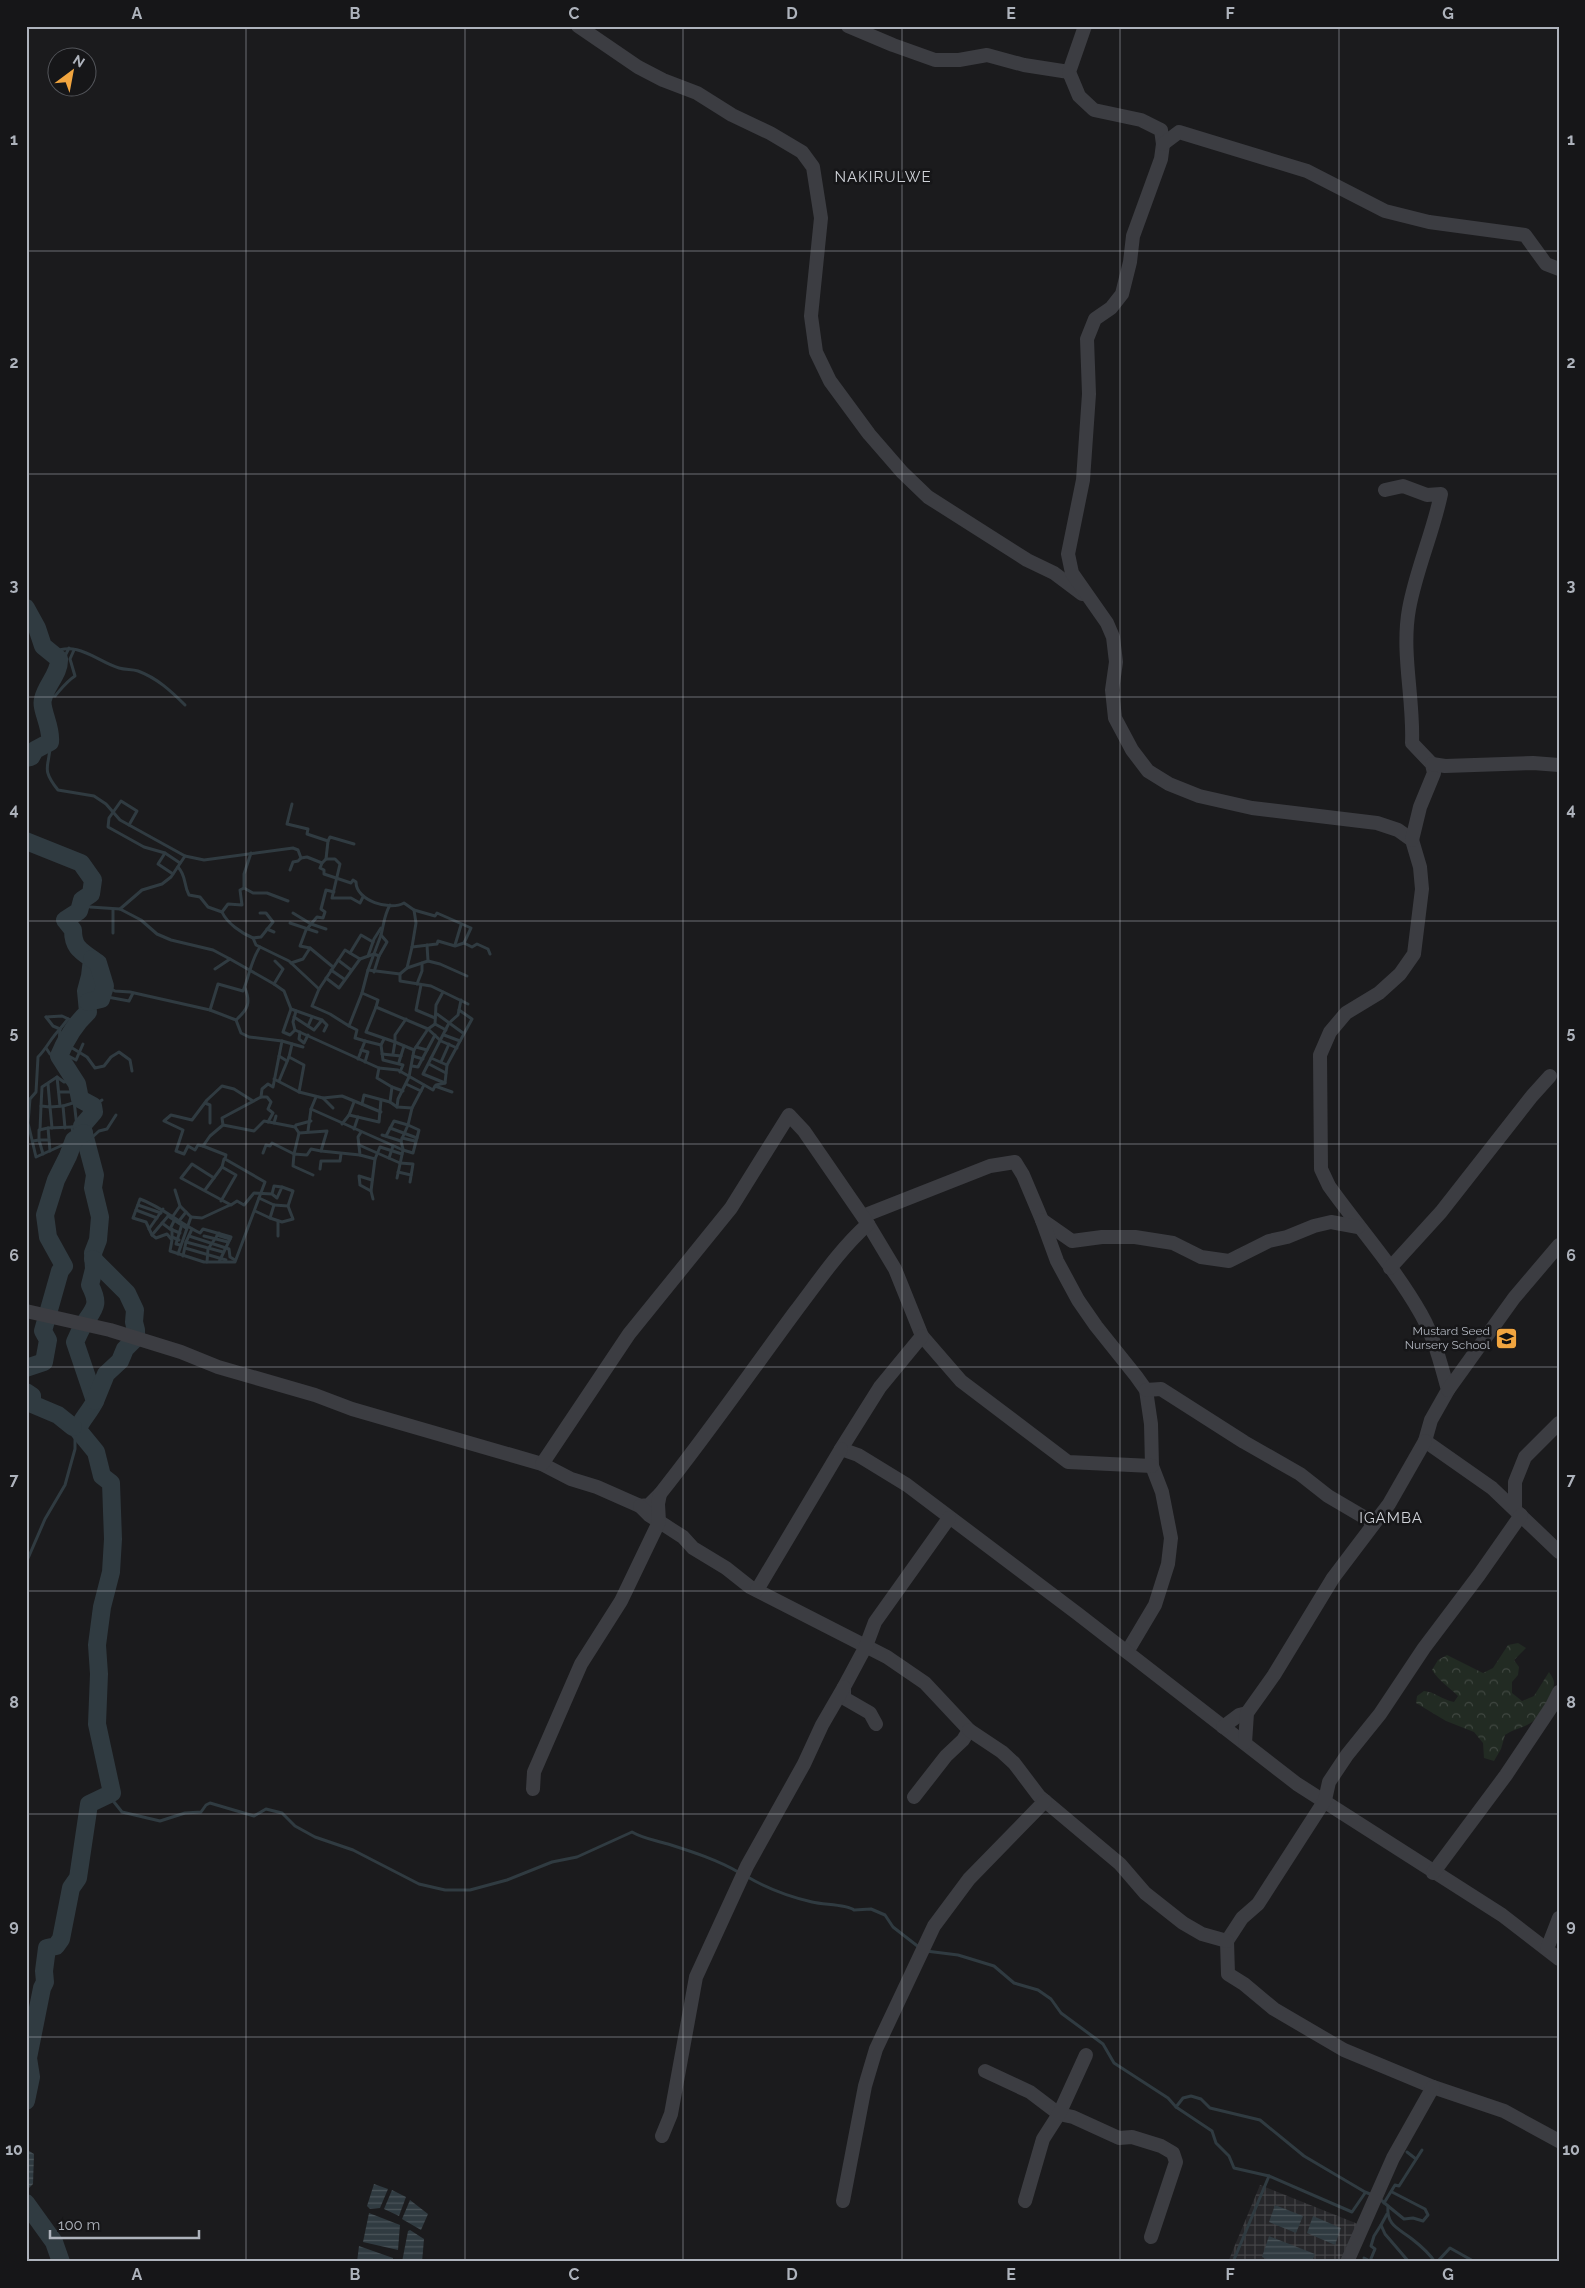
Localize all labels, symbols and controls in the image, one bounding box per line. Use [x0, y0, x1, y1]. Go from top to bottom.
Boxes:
text: A [132, 4, 143, 23]
text: B [350, 4, 361, 23]
text: C [569, 4, 580, 23]
text: D [786, 4, 798, 23]
text: E [1006, 4, 1016, 23]
text: F [1225, 4, 1235, 23]
text: G [1442, 4, 1454, 23]
north arrow [48, 48, 98, 98]
text: N [70, 51, 88, 71]
text: 1 [10, 130, 18, 149]
text: 1 [1567, 130, 1575, 149]
district label: NAKIRULWE [834, 168, 932, 186]
text: 2 [9, 353, 19, 372]
text: 2 [1566, 353, 1576, 372]
text: 3 [10, 576, 19, 595]
text: 3 [1567, 576, 1576, 595]
text: 4 [9, 800, 19, 819]
text: 4 [1566, 800, 1576, 819]
text: 5 [10, 1023, 19, 1042]
text: 5 [1567, 1023, 1576, 1042]
text: 6 [9, 1246, 19, 1265]
text: 6 [1566, 1246, 1576, 1265]
place label: Mustard Seed Nursery School [1405, 1324, 1491, 1352]
school or university icon: Mustard Seed Nursery School [1494, 1326, 1518, 1350]
text: 7 [10, 1470, 19, 1489]
text: 7 [1567, 1470, 1576, 1489]
district label: IGAMBA [1359, 1509, 1423, 1527]
text: 8 [9, 1693, 19, 1712]
text: 8 [1566, 1693, 1576, 1712]
text: 9 [9, 1916, 19, 1935]
text: 9 [1566, 1916, 1576, 1935]
text: 10 [5, 2140, 23, 2159]
text: 10 [1562, 2140, 1580, 2159]
scale bar [50, 2208, 199, 2240]
text: 100 m [58, 2216, 100, 2234]
text: A [132, 2265, 143, 2284]
text: B [350, 2265, 361, 2284]
text: C [569, 2265, 580, 2284]
text: D [786, 2265, 798, 2284]
text: E [1006, 2265, 1016, 2284]
text: F [1225, 2265, 1235, 2284]
text: G [1442, 2265, 1454, 2284]

